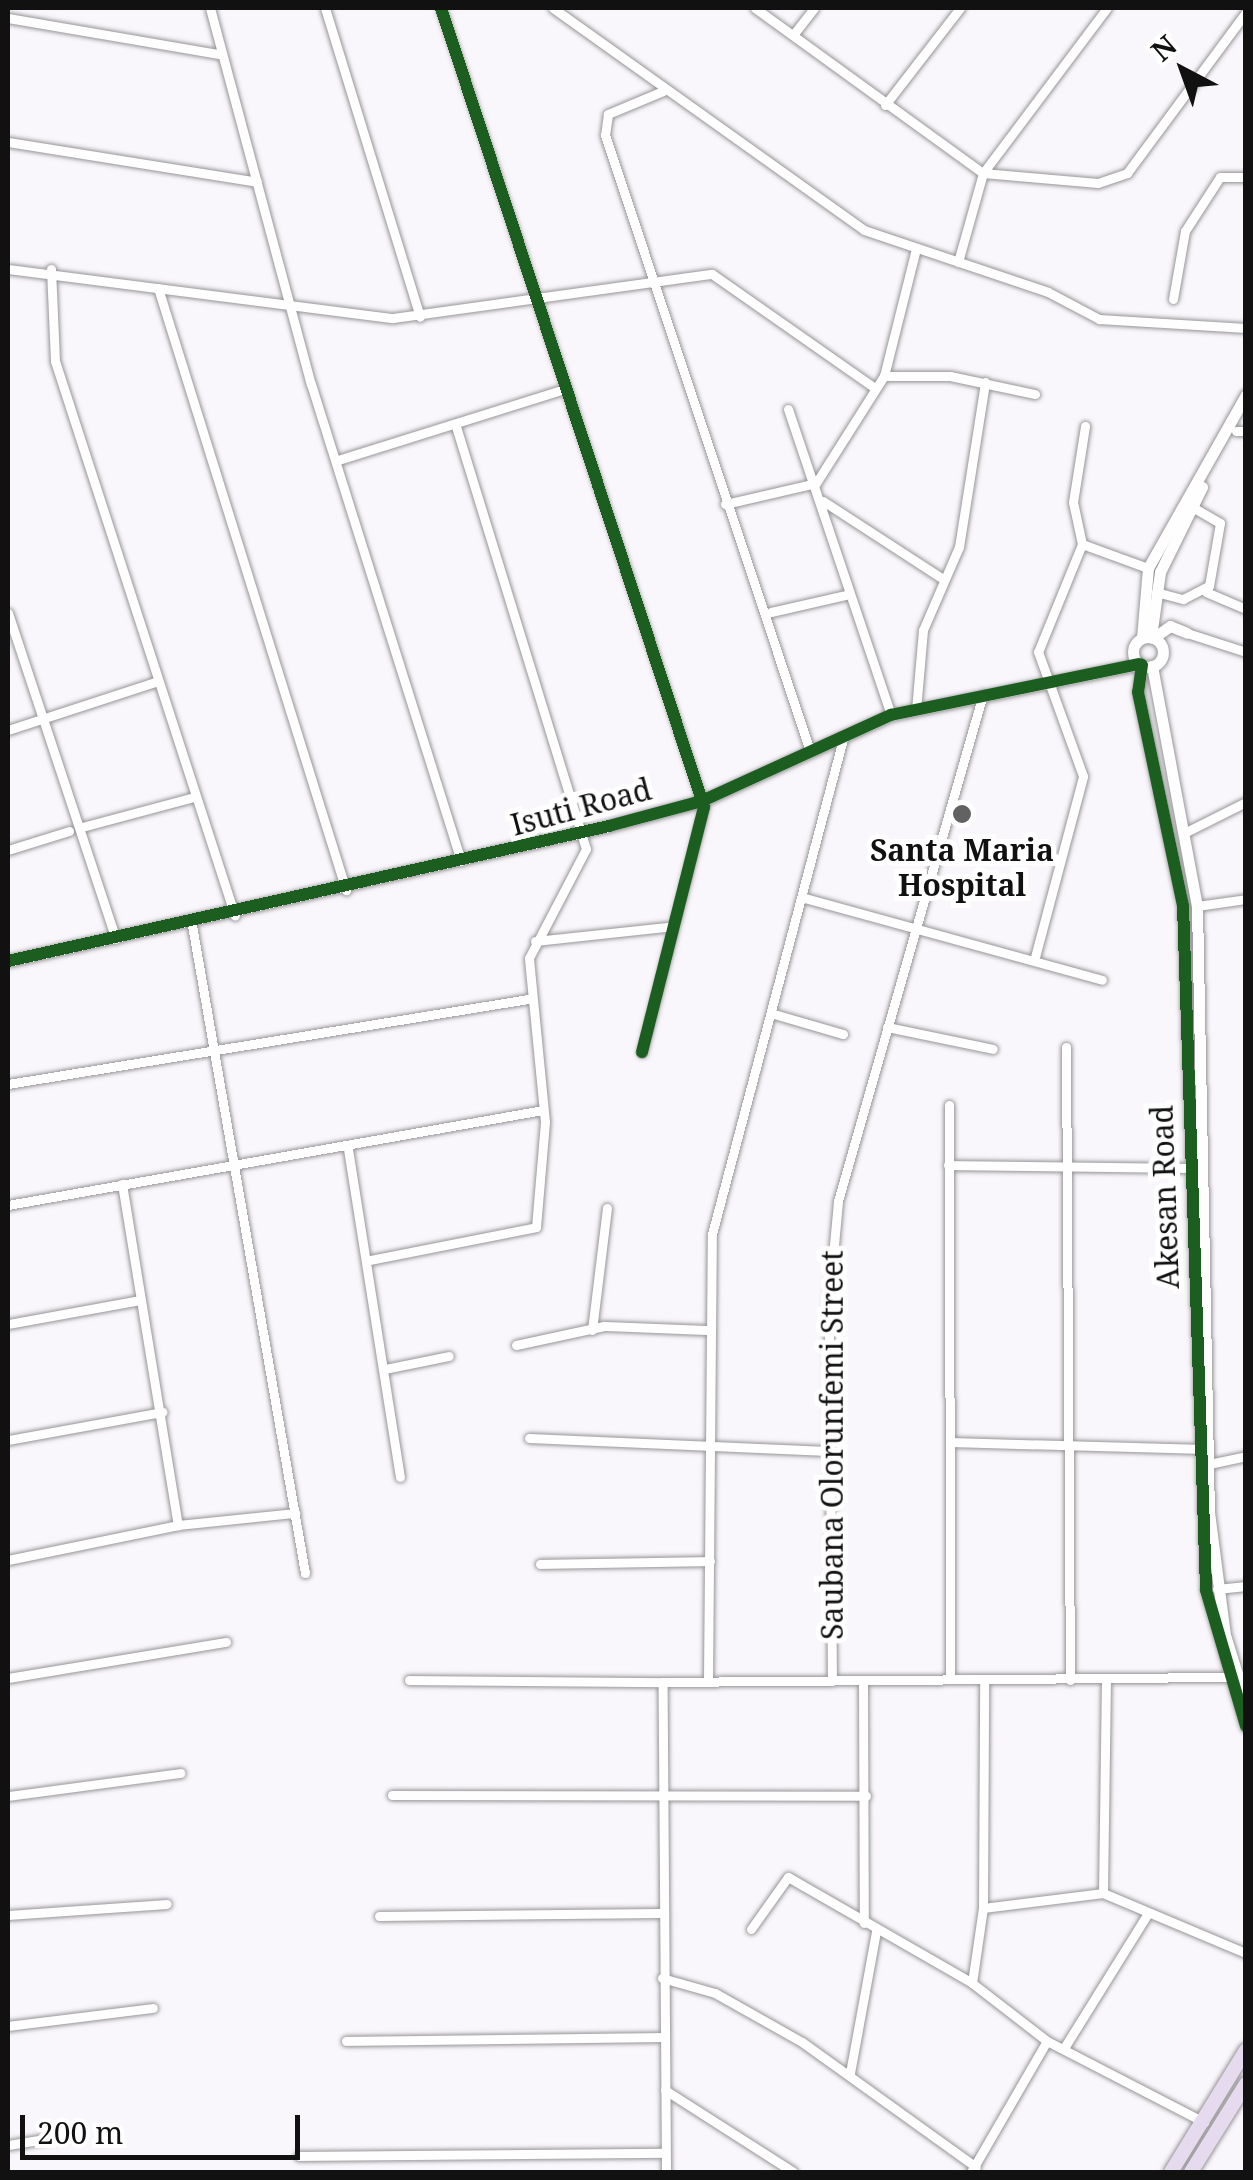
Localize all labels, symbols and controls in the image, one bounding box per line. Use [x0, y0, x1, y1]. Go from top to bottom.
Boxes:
north arrow [1133, 20, 1233, 120]
text: N [1143, 26, 1184, 69]
street label: Isuti Road [507, 771, 655, 843]
marker: Santa Maria Hospital [949, 801, 975, 827]
place label: Santa Maria Hospital [870, 832, 1054, 902]
street label: Akesan Road [1144, 1104, 1186, 1290]
street label: Saubana Olorunfemi Street [814, 1250, 850, 1640]
scale bar [25, 2095, 305, 2157]
text: 200 m [37, 2112, 123, 2153]

